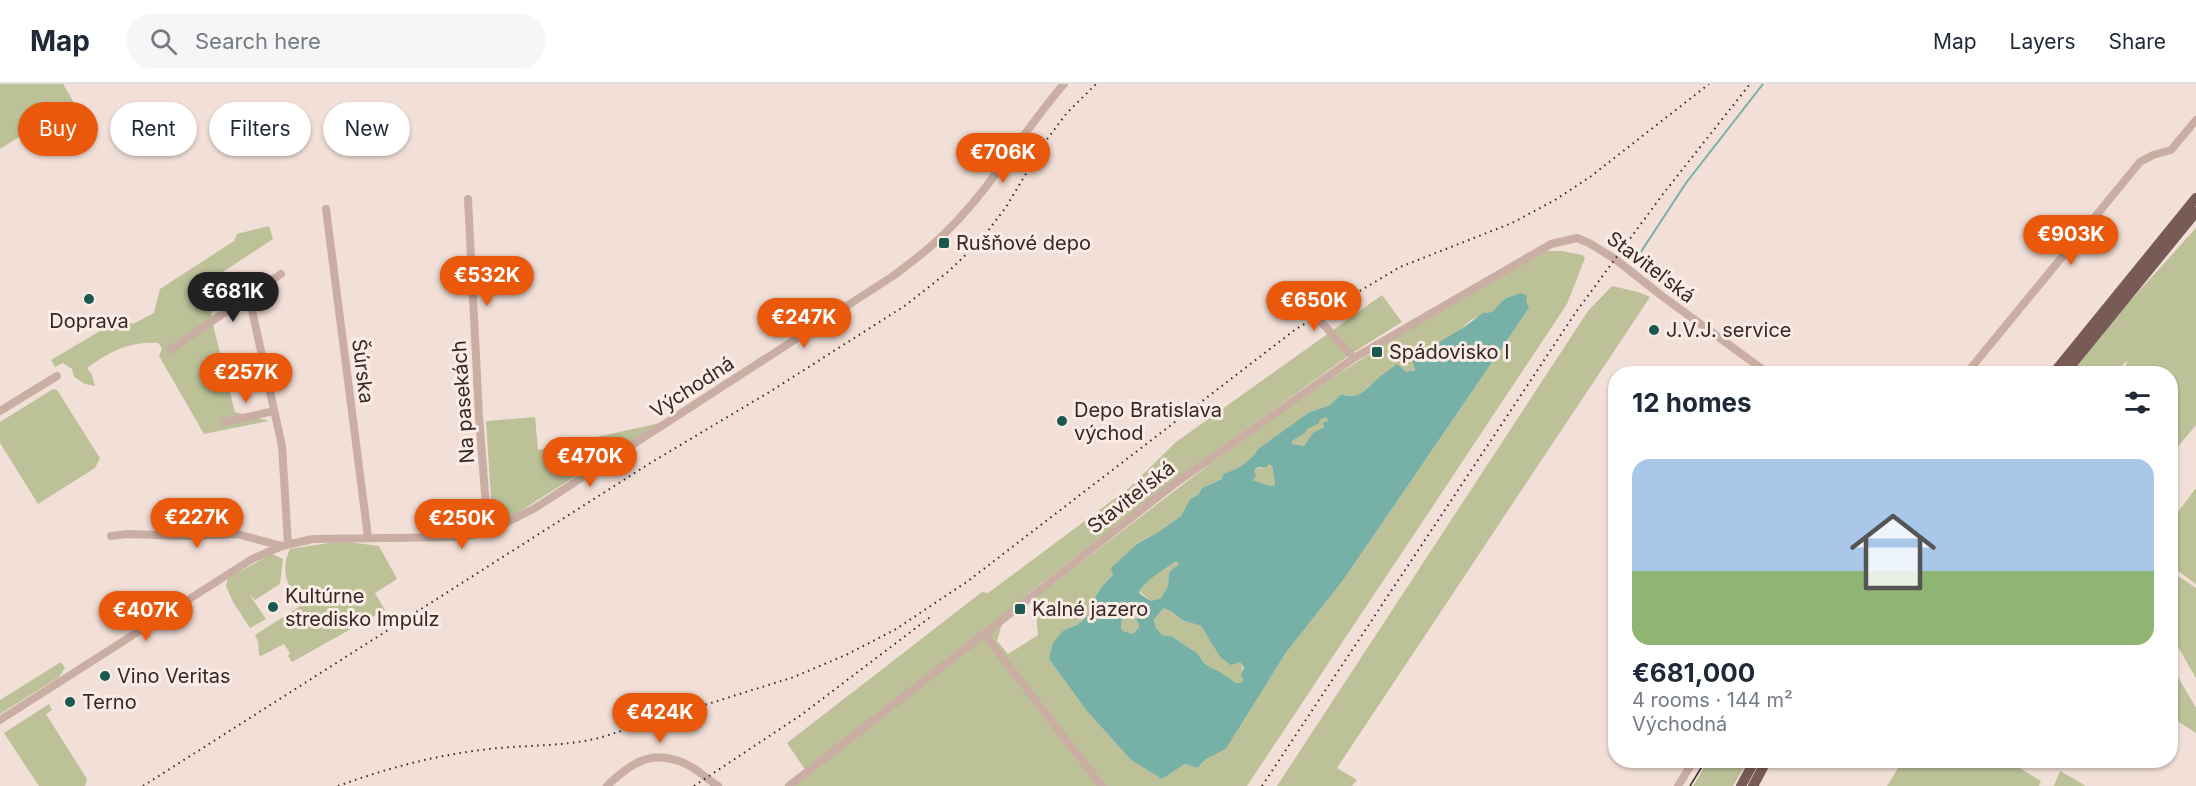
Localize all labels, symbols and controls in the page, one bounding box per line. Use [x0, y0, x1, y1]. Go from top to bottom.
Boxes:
search box [126, 14, 546, 68]
text: Map [30, 24, 90, 58]
icon: search [147, 25, 180, 58]
text: Search here [195, 28, 321, 54]
text: Map [1933, 29, 1977, 54]
text: Layers [2010, 29, 2076, 54]
text: Share [2109, 29, 2166, 54]
chip: Buy [18, 102, 98, 156]
chip: Rent [110, 102, 197, 156]
chip: Filters [209, 102, 311, 156]
chip: New [323, 102, 410, 156]
pin: €706K [961, 133, 1045, 184]
text: €706K [970, 140, 1036, 164]
pin: €903K [2029, 215, 2113, 266]
text: €903K [2037, 222, 2105, 246]
street label: Staviteľská [1602, 226, 1700, 308]
place label: Rušňové depo [956, 231, 1091, 255]
marker: Rušňové depo [937, 236, 951, 250]
pin: €532K [445, 256, 529, 307]
text: €532K [454, 263, 520, 287]
pin: €681K [191, 272, 275, 323]
text: €681K [202, 279, 264, 303]
pin: €650K [1272, 281, 1356, 332]
text: €650K [1280, 288, 1348, 312]
marker: Doprava [82, 292, 96, 306]
pin: €247K [762, 298, 846, 349]
text: €247K [771, 305, 837, 329]
place label: Doprava [49, 309, 129, 333]
place label: J.V.J. service [1666, 318, 1792, 342]
marker: J.V.J. service [1647, 323, 1661, 337]
street label: Šúrska [347, 337, 379, 405]
street label: Na pasekách [447, 340, 479, 464]
place label: Spádovisko I [1389, 340, 1510, 364]
marker: Spádovisko I [1370, 345, 1384, 359]
street label: Východná [646, 351, 738, 423]
pin: €257K [204, 353, 288, 404]
text: €257K [213, 360, 279, 384]
icon: filters [2121, 386, 2154, 419]
text: 12 homes [1632, 387, 1752, 418]
place label: Depo Bratislava východ [1074, 398, 1222, 445]
marker: Depo Bratislava východ [1055, 414, 1069, 428]
pin: €470K [548, 437, 632, 488]
text: €470K [557, 444, 623, 468]
street label: Staviteľská [1083, 456, 1179, 538]
pin: €227K [155, 498, 239, 549]
icon: home [1839, 498, 1947, 606]
pin: €250K [420, 499, 504, 550]
text: €227K [165, 505, 229, 529]
text: €250K [429, 506, 495, 530]
place label: Kultúrne stredisko Impulz [285, 584, 440, 631]
pin: €407K [104, 591, 188, 642]
place label: Kalné jazero [1032, 597, 1148, 621]
text: €407K [113, 598, 179, 622]
marker: Kultúrne stredisko Impulz [266, 600, 280, 614]
marker: Kalné jazero [1013, 602, 1027, 616]
text: €681,000 [1632, 657, 1755, 688]
place label: Vino Veritas [117, 664, 231, 688]
marker: Vino Veritas [98, 669, 112, 683]
text: 4 rooms · 144 m² [1632, 688, 1793, 712]
place label: Terno [82, 690, 137, 714]
pin: €424K [618, 693, 702, 744]
marker: Terno [63, 695, 77, 709]
text: €424K [626, 700, 694, 724]
text: Východná [1632, 712, 1727, 736]

